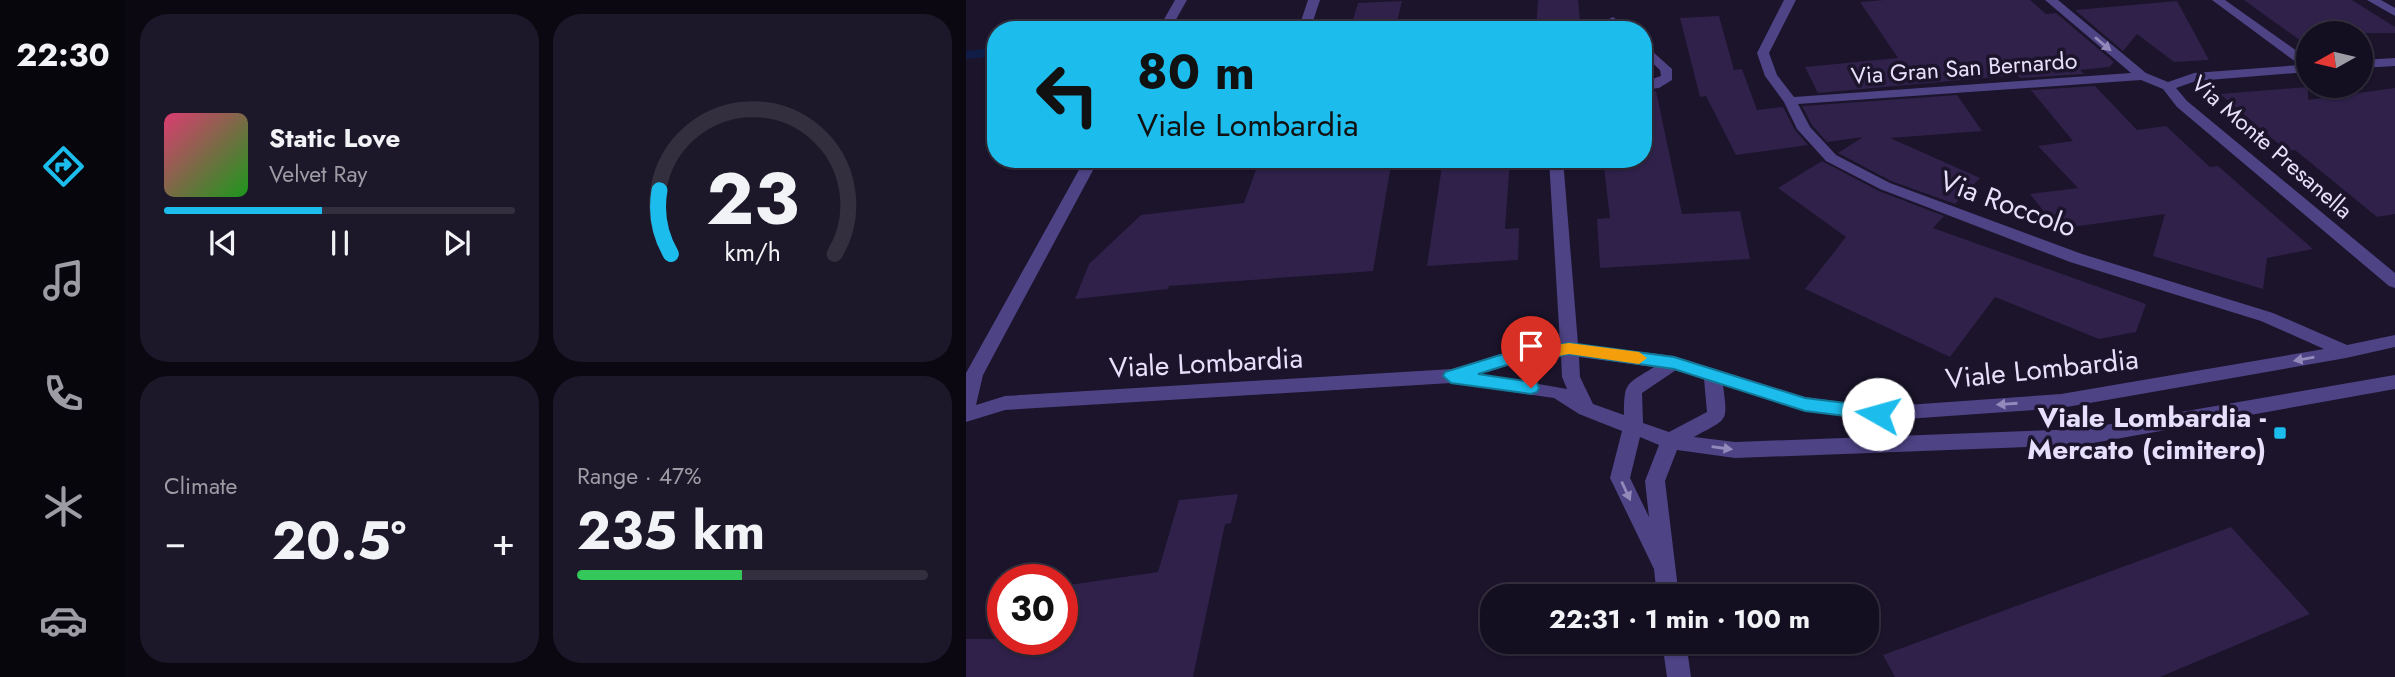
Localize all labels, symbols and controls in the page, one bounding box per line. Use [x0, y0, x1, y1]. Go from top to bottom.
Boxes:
north arrow [2296, 21, 2373, 98]
map controls [2296, 21, 2373, 98]
text: 22:30 [16, 32, 110, 78]
one-way arrow [2094, 36, 2112, 52]
text: 80 m [1137, 37, 1255, 107]
street label: Via Gran San Bernardo [1850, 43, 2078, 93]
icon: left [1022, 49, 1113, 140]
street label: Via Monte Presanella [2184, 67, 2360, 227]
text: Viale Lombardia [1137, 102, 1359, 148]
text: Static Love [269, 119, 401, 157]
icon: directions [39, 142, 88, 191]
text: 23 [706, 146, 799, 251]
text: Velvet Ray [269, 157, 367, 191]
street label: Via Roccolo [1934, 160, 2082, 248]
icon: previous [204, 224, 242, 262]
icon: pause [321, 224, 359, 262]
icon: next [438, 224, 476, 262]
text: km/h [724, 234, 781, 270]
icon: music [39, 256, 88, 305]
pin [1501, 316, 1561, 388]
icon: arrive [1512, 327, 1550, 365]
street label: Viale Lombardia [1108, 337, 1304, 389]
street label: Viale Lombardia [1943, 338, 2141, 400]
one-way arrow [2293, 354, 2315, 365]
icon: phone [39, 369, 88, 418]
position arrow [1841, 377, 1915, 451]
place label: Viale Lombardia - Mercato (cimitero) [2027, 397, 2267, 470]
one-way arrow [1996, 399, 2018, 410]
marker: Viale Lombardia - Mercato (cimitero) [2272, 425, 2288, 441]
one-way arrow [1711, 443, 1733, 454]
text: Range · 47% [577, 459, 701, 493]
text: Climate [164, 469, 237, 503]
one-way arrow [1621, 481, 1632, 501]
icon: climate [39, 482, 88, 531]
text: 235 km [577, 493, 765, 569]
text: 20.5° [272, 503, 406, 579]
text: − [164, 514, 186, 569]
text: + [492, 514, 515, 569]
speed limit sign: 30 [987, 564, 1078, 655]
icon: car [39, 596, 88, 645]
text: 22:31 · 1 min · 100 m [1549, 600, 1810, 638]

